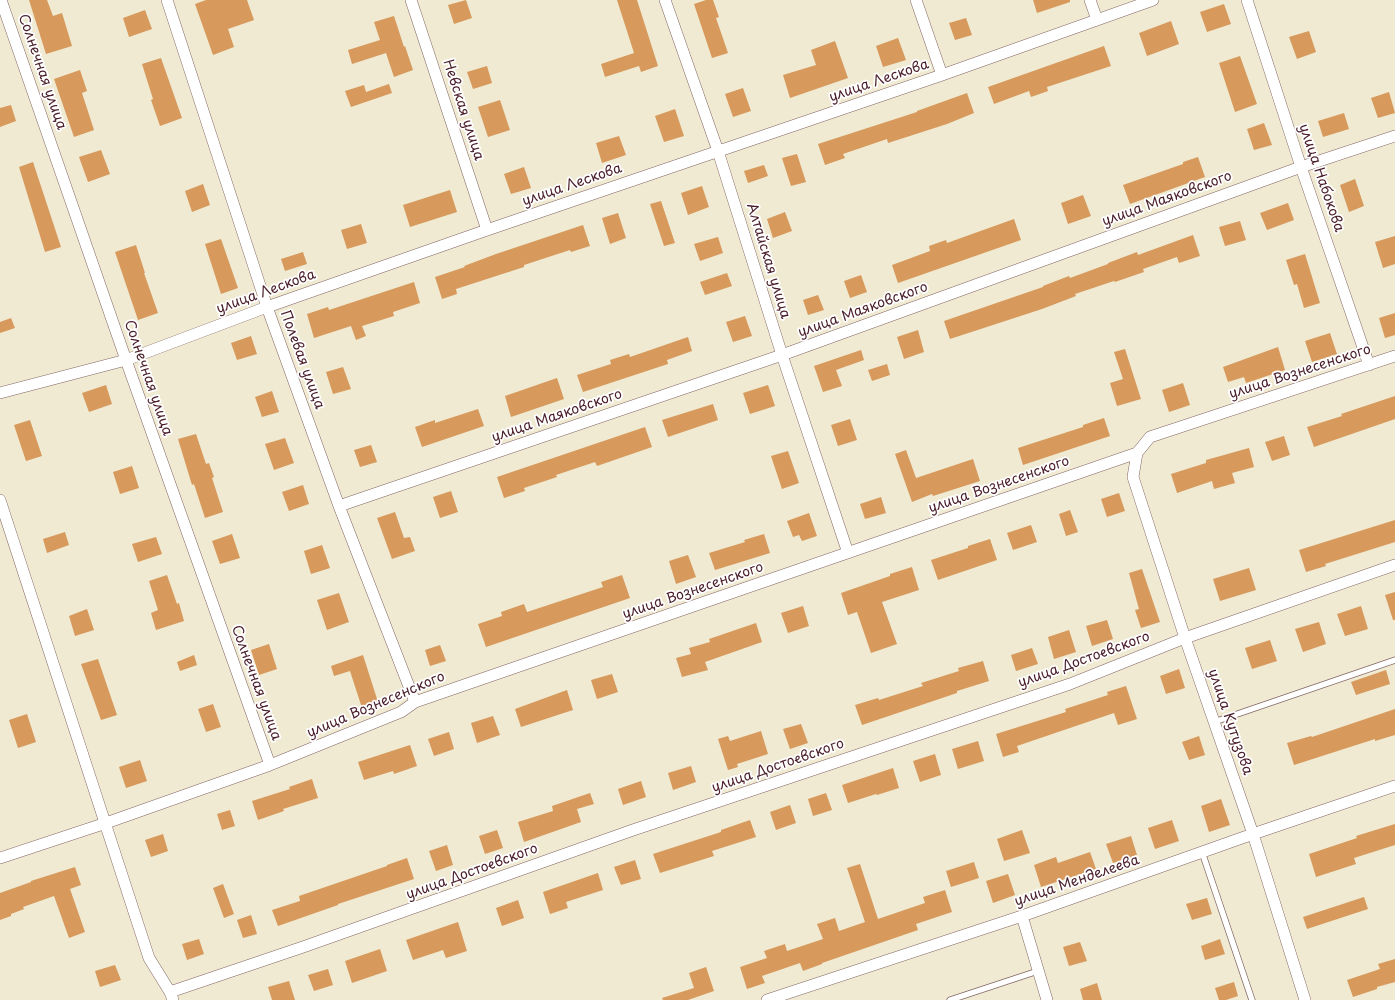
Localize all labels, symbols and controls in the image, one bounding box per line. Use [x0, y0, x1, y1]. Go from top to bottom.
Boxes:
street label: Солнечная улица [14, 12, 70, 132]
street label: улица Лескова [827, 56, 931, 106]
street label: Невская улица [439, 58, 487, 162]
street label: улица Набокова [1295, 122, 1347, 234]
street label: улица Лескова [520, 160, 624, 210]
street label: улица Маяковского [1100, 168, 1234, 230]
street label: Алтайская улица [742, 201, 794, 321]
street label: улица Лескова [214, 266, 318, 318]
street label: улица Маяковского [796, 279, 930, 341]
street label: Полевая улица [276, 308, 328, 412]
street label: Солнечная улица [120, 318, 176, 438]
street label: улица Вознесенского [1227, 341, 1373, 403]
street label: улица Маяковского [489, 386, 625, 446]
street label: улица Вознесенского [926, 453, 1072, 517]
street label: улица Вознесенского [620, 559, 766, 623]
street label: Солнечная улица [227, 623, 285, 743]
street label: улица Достоевского [1016, 628, 1152, 692]
street label: улица Кутузова [1204, 667, 1256, 777]
street label: улица Вознесенского [304, 668, 448, 742]
street label: улица Достоевского [710, 735, 846, 797]
street label: улица Достоевского [404, 840, 540, 904]
street label: улица Менделеева [1012, 852, 1142, 910]

